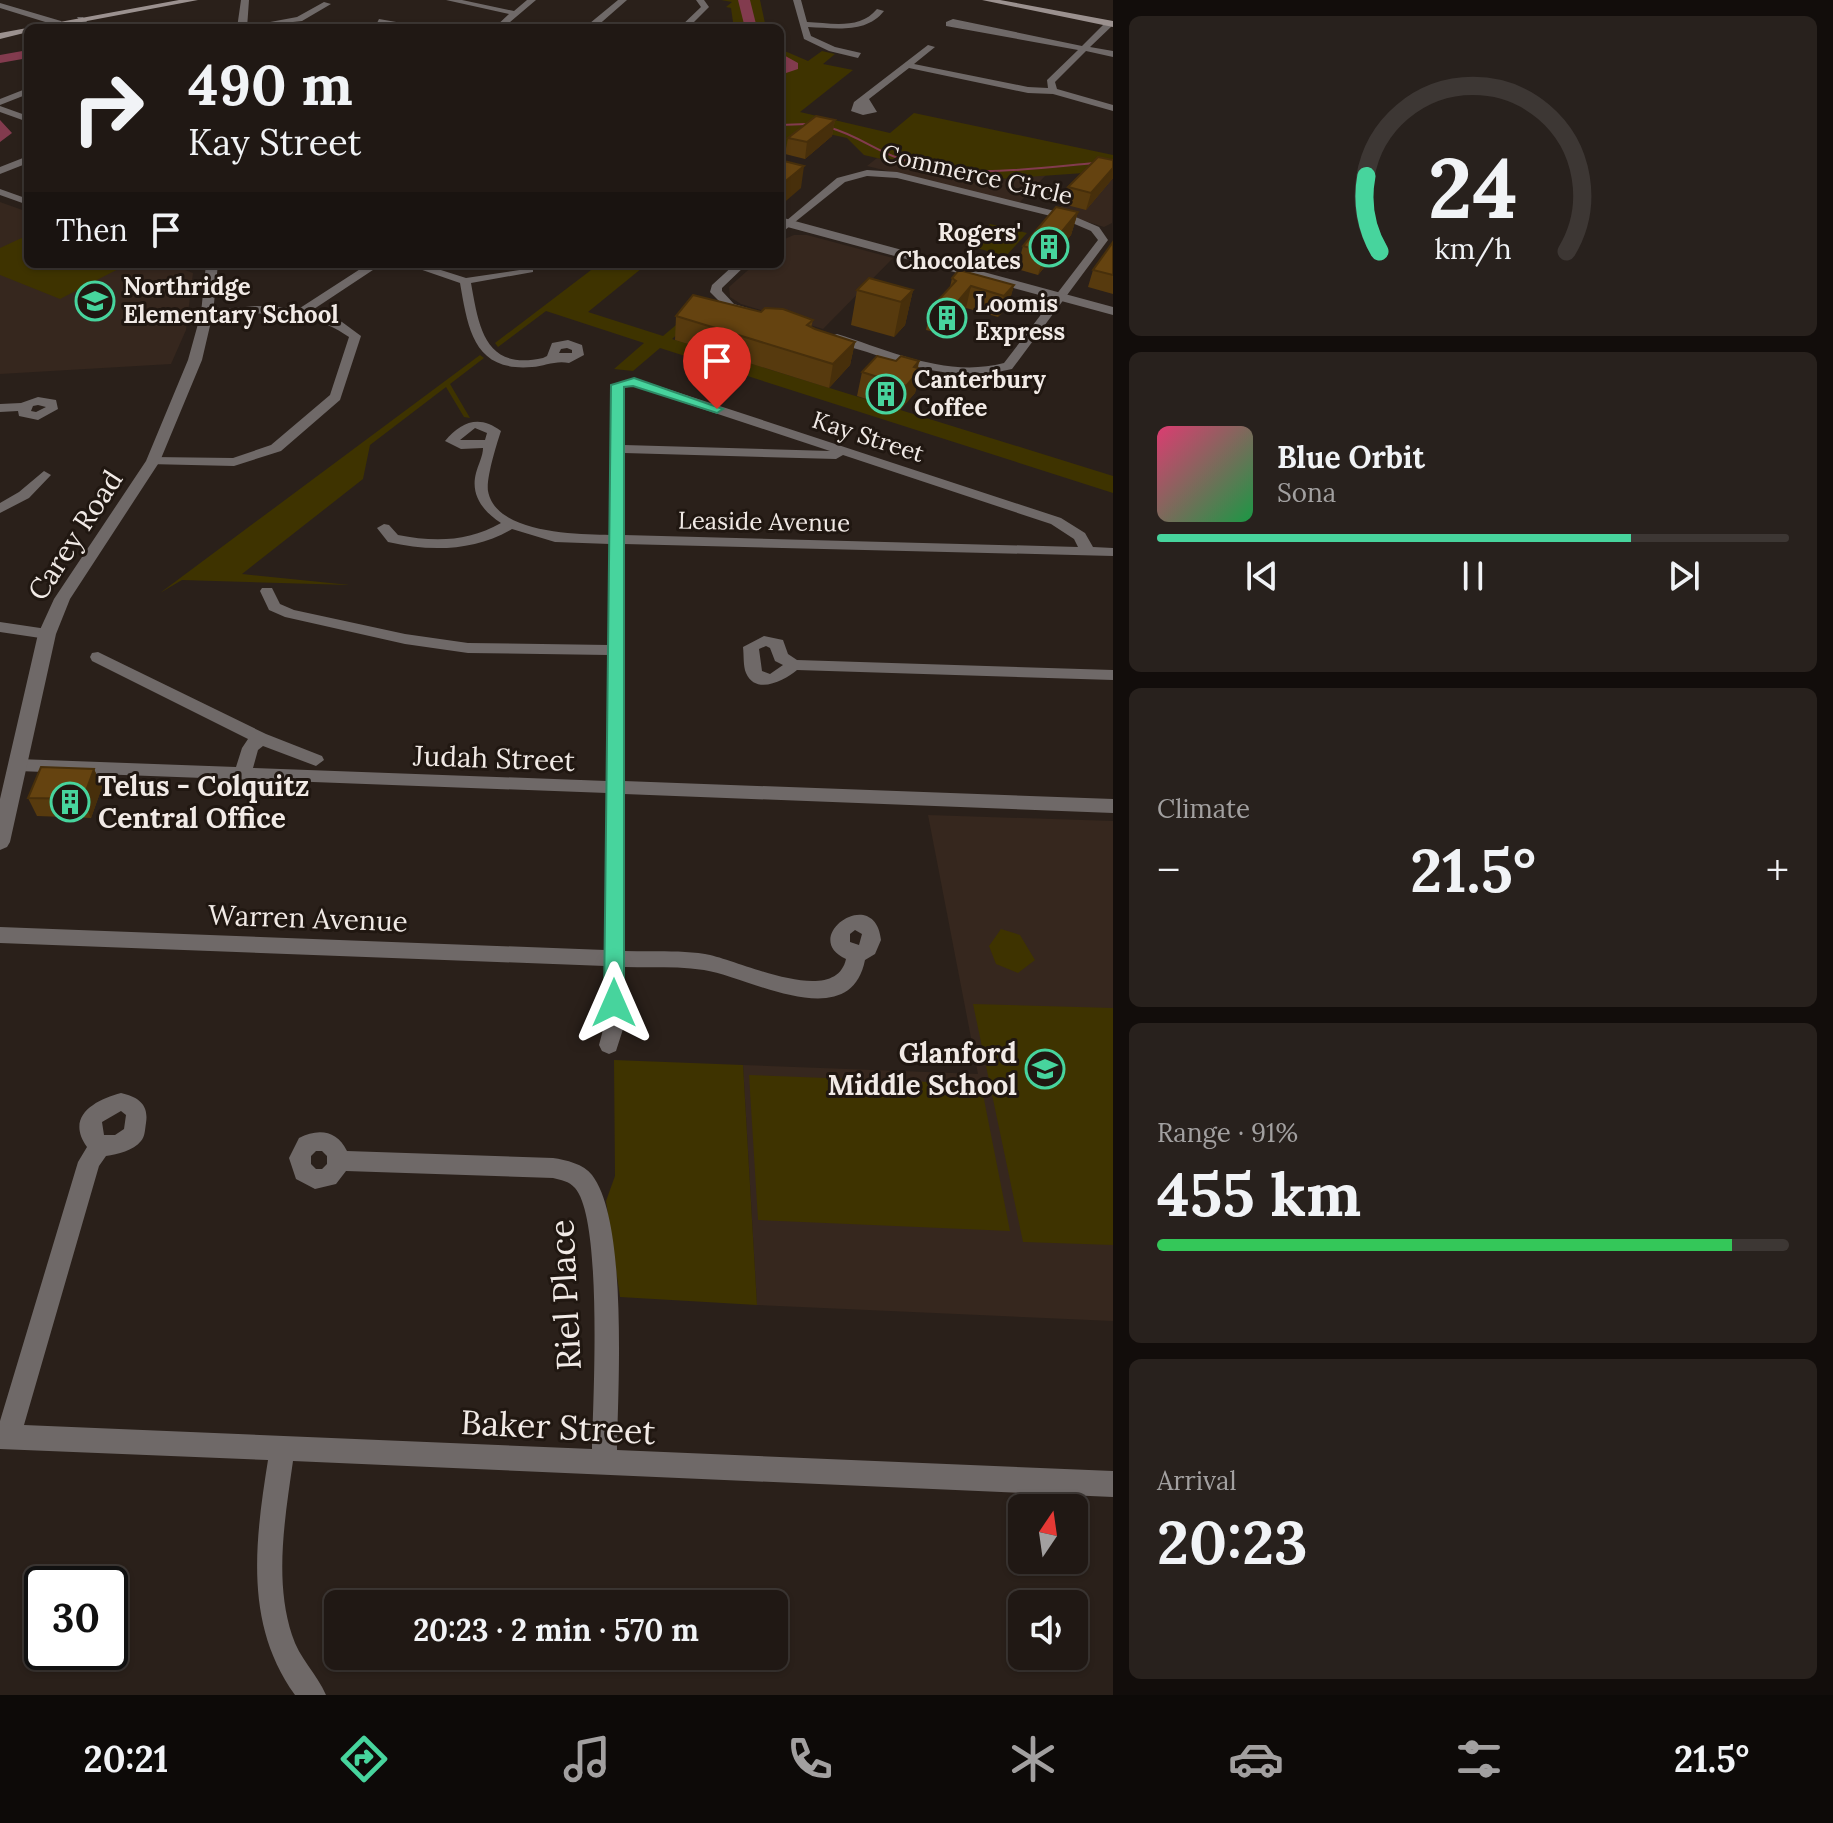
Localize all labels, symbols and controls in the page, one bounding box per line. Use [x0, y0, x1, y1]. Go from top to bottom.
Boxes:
text: 490 m [188, 49, 353, 120]
icon: right [56, 56, 160, 160]
text: Kay Street [188, 119, 361, 165]
text: 24 [1428, 133, 1518, 240]
street label: Commerce Circle [879, 137, 1076, 212]
icon: arrive [144, 208, 188, 252]
text: Then [56, 211, 128, 249]
place label: Rogers' Chocolates [896, 217, 1021, 276]
building icon: Rogers' Chocolates [1028, 226, 1070, 268]
text: km/h [1434, 230, 1512, 267]
place label: Northridge Elementary School [123, 271, 339, 330]
school or university icon: Northridge Elementary School [74, 280, 116, 322]
place label: Loomis Express [975, 288, 1065, 347]
building icon: Loomis Express [926, 297, 968, 339]
pin [683, 327, 751, 409]
icon: arrive [695, 339, 739, 383]
place label: Canterbury Coffee [914, 364, 1047, 423]
building icon: Canterbury Coffee [865, 373, 907, 415]
street label: Kay Street [808, 404, 929, 469]
text: Blue Orbit [1277, 438, 1425, 476]
street label: Carey Road [20, 463, 130, 607]
text: Sona [1277, 476, 1336, 509]
street label: Leaside Avenue [678, 504, 850, 539]
icon: previous [1240, 554, 1284, 598]
icon: pause [1451, 554, 1495, 598]
icon: next [1662, 554, 1706, 598]
street label: Judah Street [411, 737, 576, 779]
place label: Telus - Colquitz Central Office [98, 768, 309, 836]
building icon: Telus - Colquitz Central Office [49, 781, 91, 823]
text: Climate [1157, 792, 1250, 825]
text: 21.5° [1410, 832, 1536, 908]
text: − [1157, 842, 1180, 898]
text: + [1766, 842, 1789, 898]
street label: Warren Avenue [208, 897, 408, 939]
position arrow [572, 961, 656, 1045]
place label: Glanford Middle School [827, 1035, 1017, 1103]
school or university icon: Glanford Middle School [1024, 1048, 1066, 1090]
text: Range · 91% [1157, 1116, 1298, 1149]
text: 455 km [1157, 1156, 1361, 1232]
street label: Riel Place [539, 1218, 590, 1372]
street label: Baker Street [459, 1400, 657, 1453]
text: Arrival [1157, 1464, 1236, 1497]
north arrow [1008, 1494, 1088, 1574]
map controls [1008, 1494, 1088, 1670]
text: 20:23 [1157, 1504, 1308, 1580]
speed limit sign: 30 [24, 1566, 128, 1670]
button: sound [1008, 1590, 1088, 1670]
text: 20:23 · 2 min · 570 m [413, 1611, 699, 1649]
icon: directions [336, 1731, 392, 1787]
icon: music [559, 1731, 615, 1787]
icon: phone [782, 1731, 838, 1787]
icon: climate [1005, 1731, 1061, 1787]
icon: car [1228, 1731, 1284, 1787]
icon: filters [1451, 1731, 1507, 1787]
text: 20:21 [84, 1736, 168, 1782]
text: 21.5° [1674, 1736, 1749, 1782]

